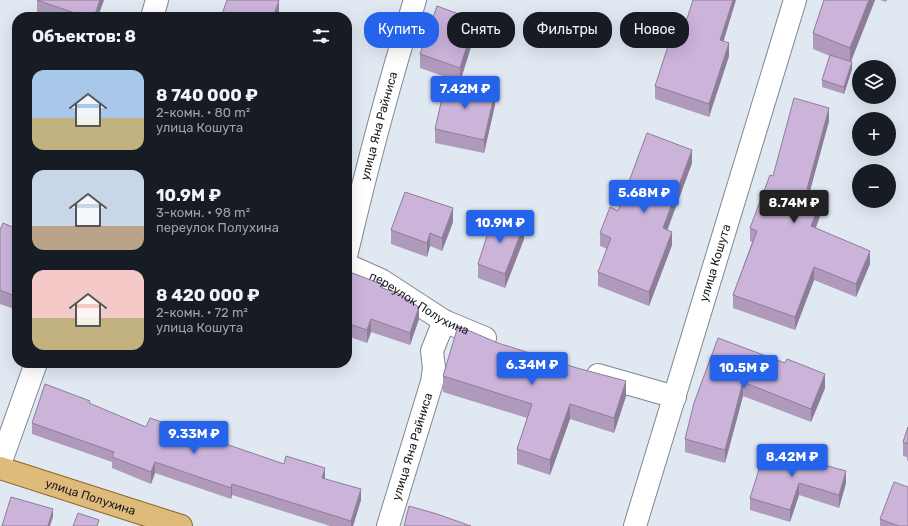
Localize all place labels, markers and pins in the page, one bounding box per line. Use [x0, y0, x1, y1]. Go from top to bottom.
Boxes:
pin: 7.42M ₽ [428, 76, 502, 110]
pin: 5.68M ₽ [607, 180, 681, 214]
pin: 8.74M ₽ [757, 190, 831, 224]
pin: 10.9M ₽ [463, 210, 537, 244]
pin: 6.34M ₽ [495, 352, 569, 386]
pin: 10.5M ₽ [707, 355, 781, 389]
pin: 9.33M ₽ [157, 421, 231, 455]
pin: 8.42M ₽ [755, 444, 829, 478]

